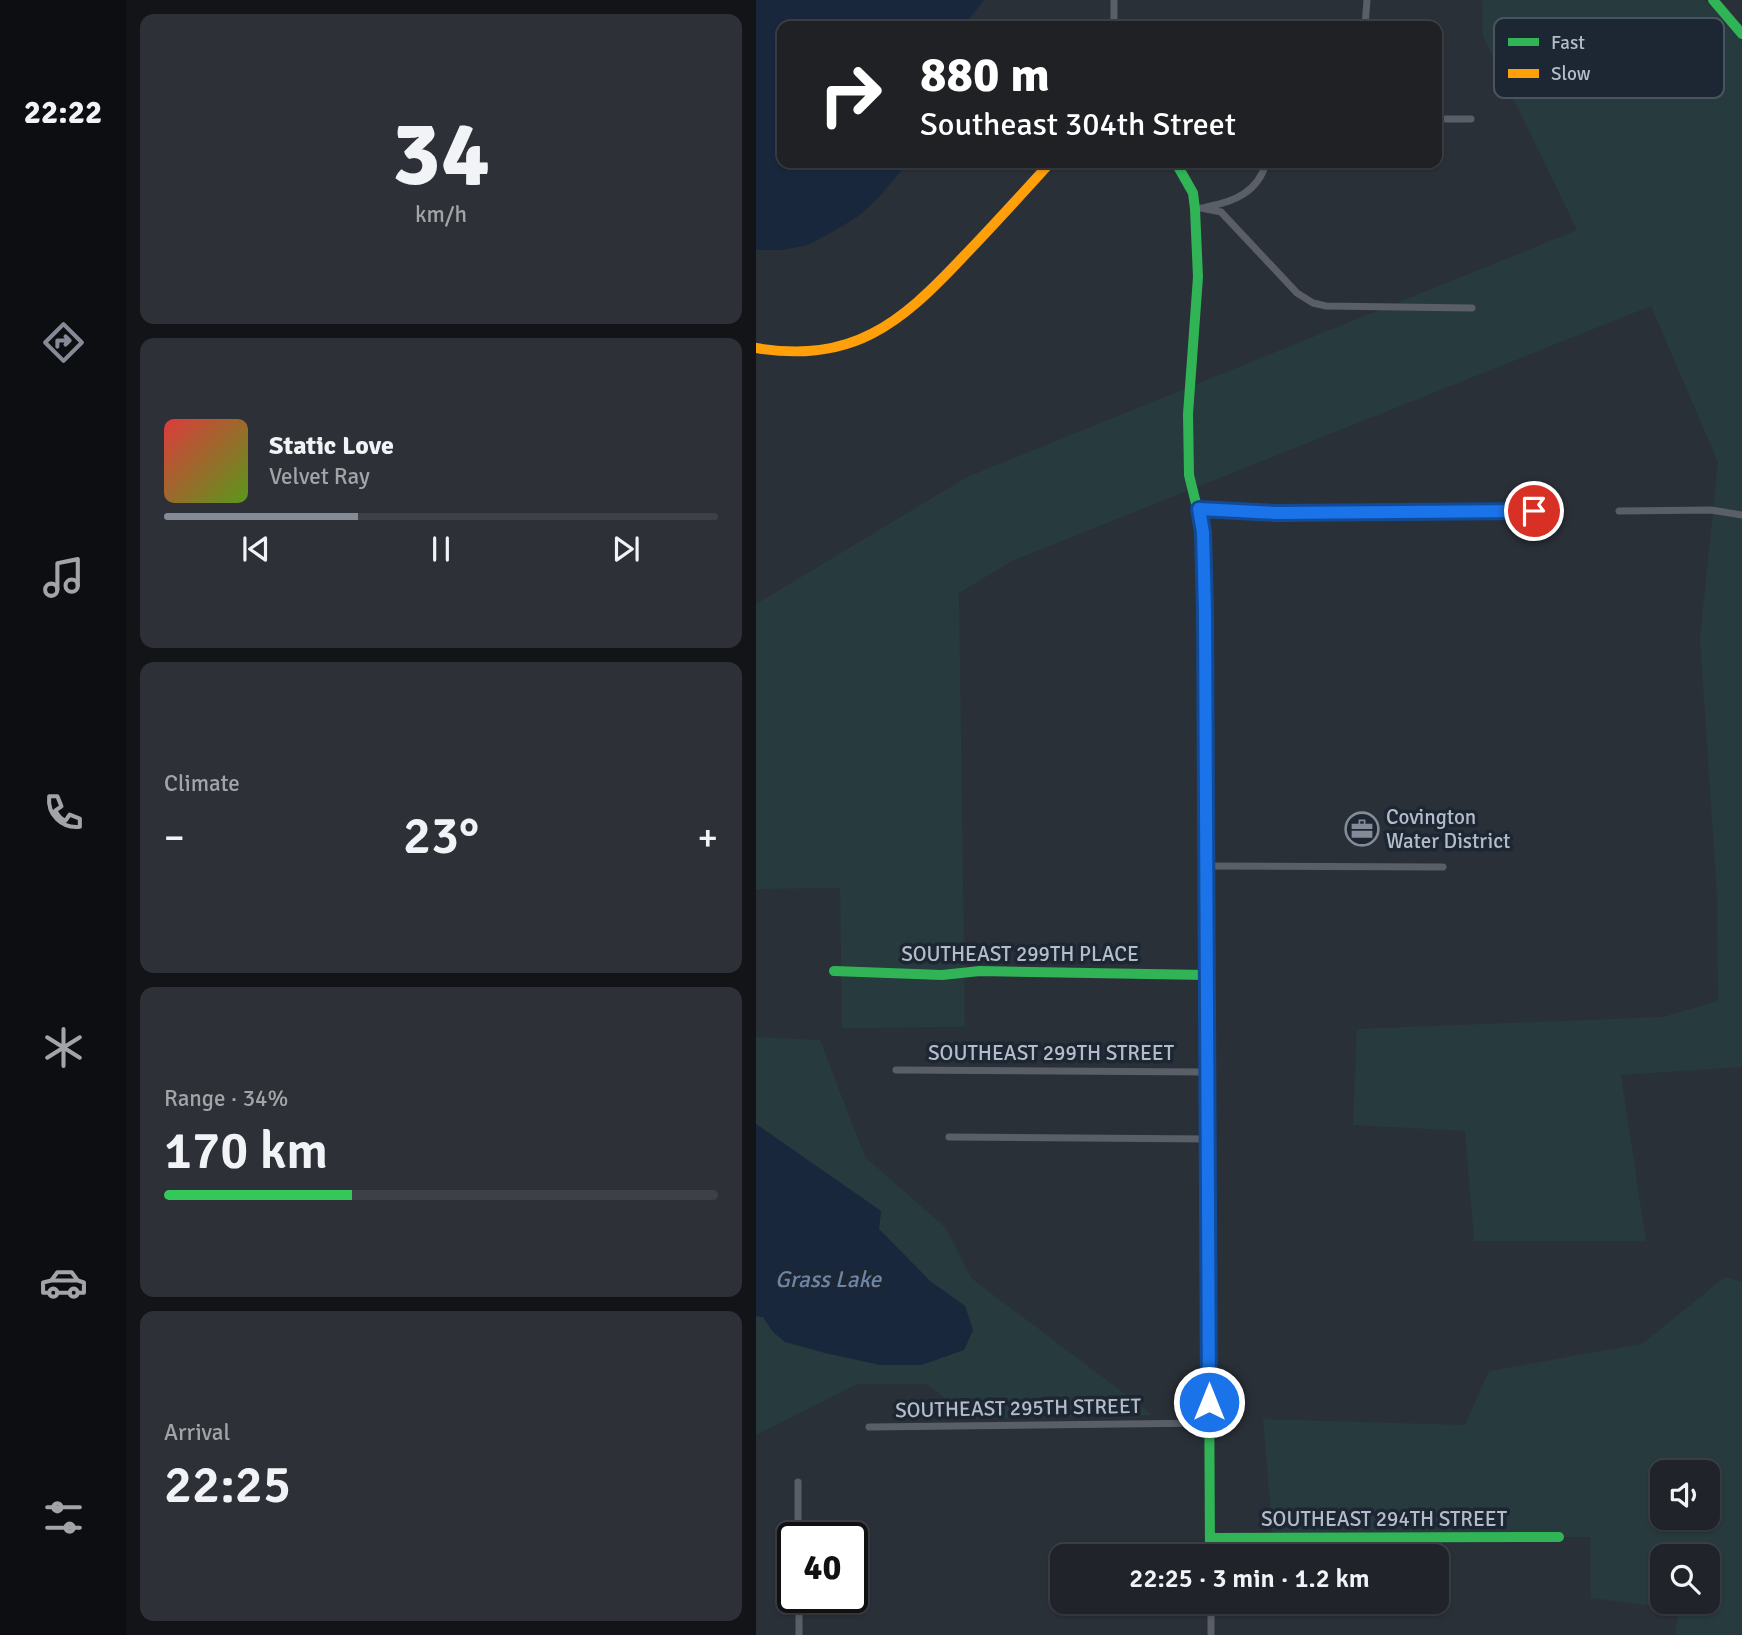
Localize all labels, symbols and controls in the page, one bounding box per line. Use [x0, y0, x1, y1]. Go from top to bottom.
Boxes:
legend [1494, 18, 1724, 98]
text: Fast [1551, 31, 1585, 55]
text: 880 m [920, 45, 1050, 105]
icon: right [805, 49, 896, 140]
text: Slow [1551, 62, 1591, 86]
text: 22:22 [24, 93, 102, 132]
text: 34 [392, 98, 490, 211]
text: Southeast 304th Street [920, 105, 1236, 144]
text: km/h [415, 200, 467, 229]
icon: directions [39, 318, 88, 367]
text: Static Love [269, 430, 394, 462]
text: Velvet Ray [269, 462, 370, 491]
pin [1504, 481, 1564, 541]
icon: arrive [1515, 492, 1553, 530]
icon: previous [237, 530, 275, 568]
icon: pause [422, 530, 460, 568]
icon: next [607, 530, 645, 568]
icon: music [39, 553, 88, 602]
text: Climate [164, 769, 240, 798]
icon: phone [39, 788, 88, 837]
text: 23° [403, 804, 479, 868]
place label: Covington Water District [1386, 804, 1510, 854]
office icon: Covington Water District [1343, 810, 1381, 848]
text: − [164, 814, 185, 861]
text: + [697, 814, 718, 861]
street label: SOUTHEAST 299TH PLACE [901, 941, 1139, 967]
icon: climate [39, 1023, 88, 1072]
street label: SOUTHEAST 299TH STREET [928, 1040, 1175, 1066]
text: Range · 34% [164, 1084, 288, 1113]
text: 170 km [164, 1119, 328, 1183]
icon: car [39, 1258, 88, 1307]
water label: Grass Lake [775, 1265, 882, 1294]
position arrow [1172, 1365, 1246, 1439]
street label: SOUTHEAST 295TH STREET [895, 1393, 1142, 1423]
text: Arrival [164, 1418, 230, 1447]
text: 22:25 [164, 1453, 291, 1517]
map controls [1650, 1460, 1720, 1614]
button: sound [1650, 1460, 1720, 1530]
icon: filters [39, 1493, 88, 1542]
street label: SOUTHEAST 294TH STREET [1261, 1506, 1508, 1532]
speed limit sign: 40 [777, 1522, 868, 1613]
button: search [1650, 1544, 1720, 1614]
text: 22:25 · 3 min · 1.2 km [1129, 1563, 1370, 1595]

